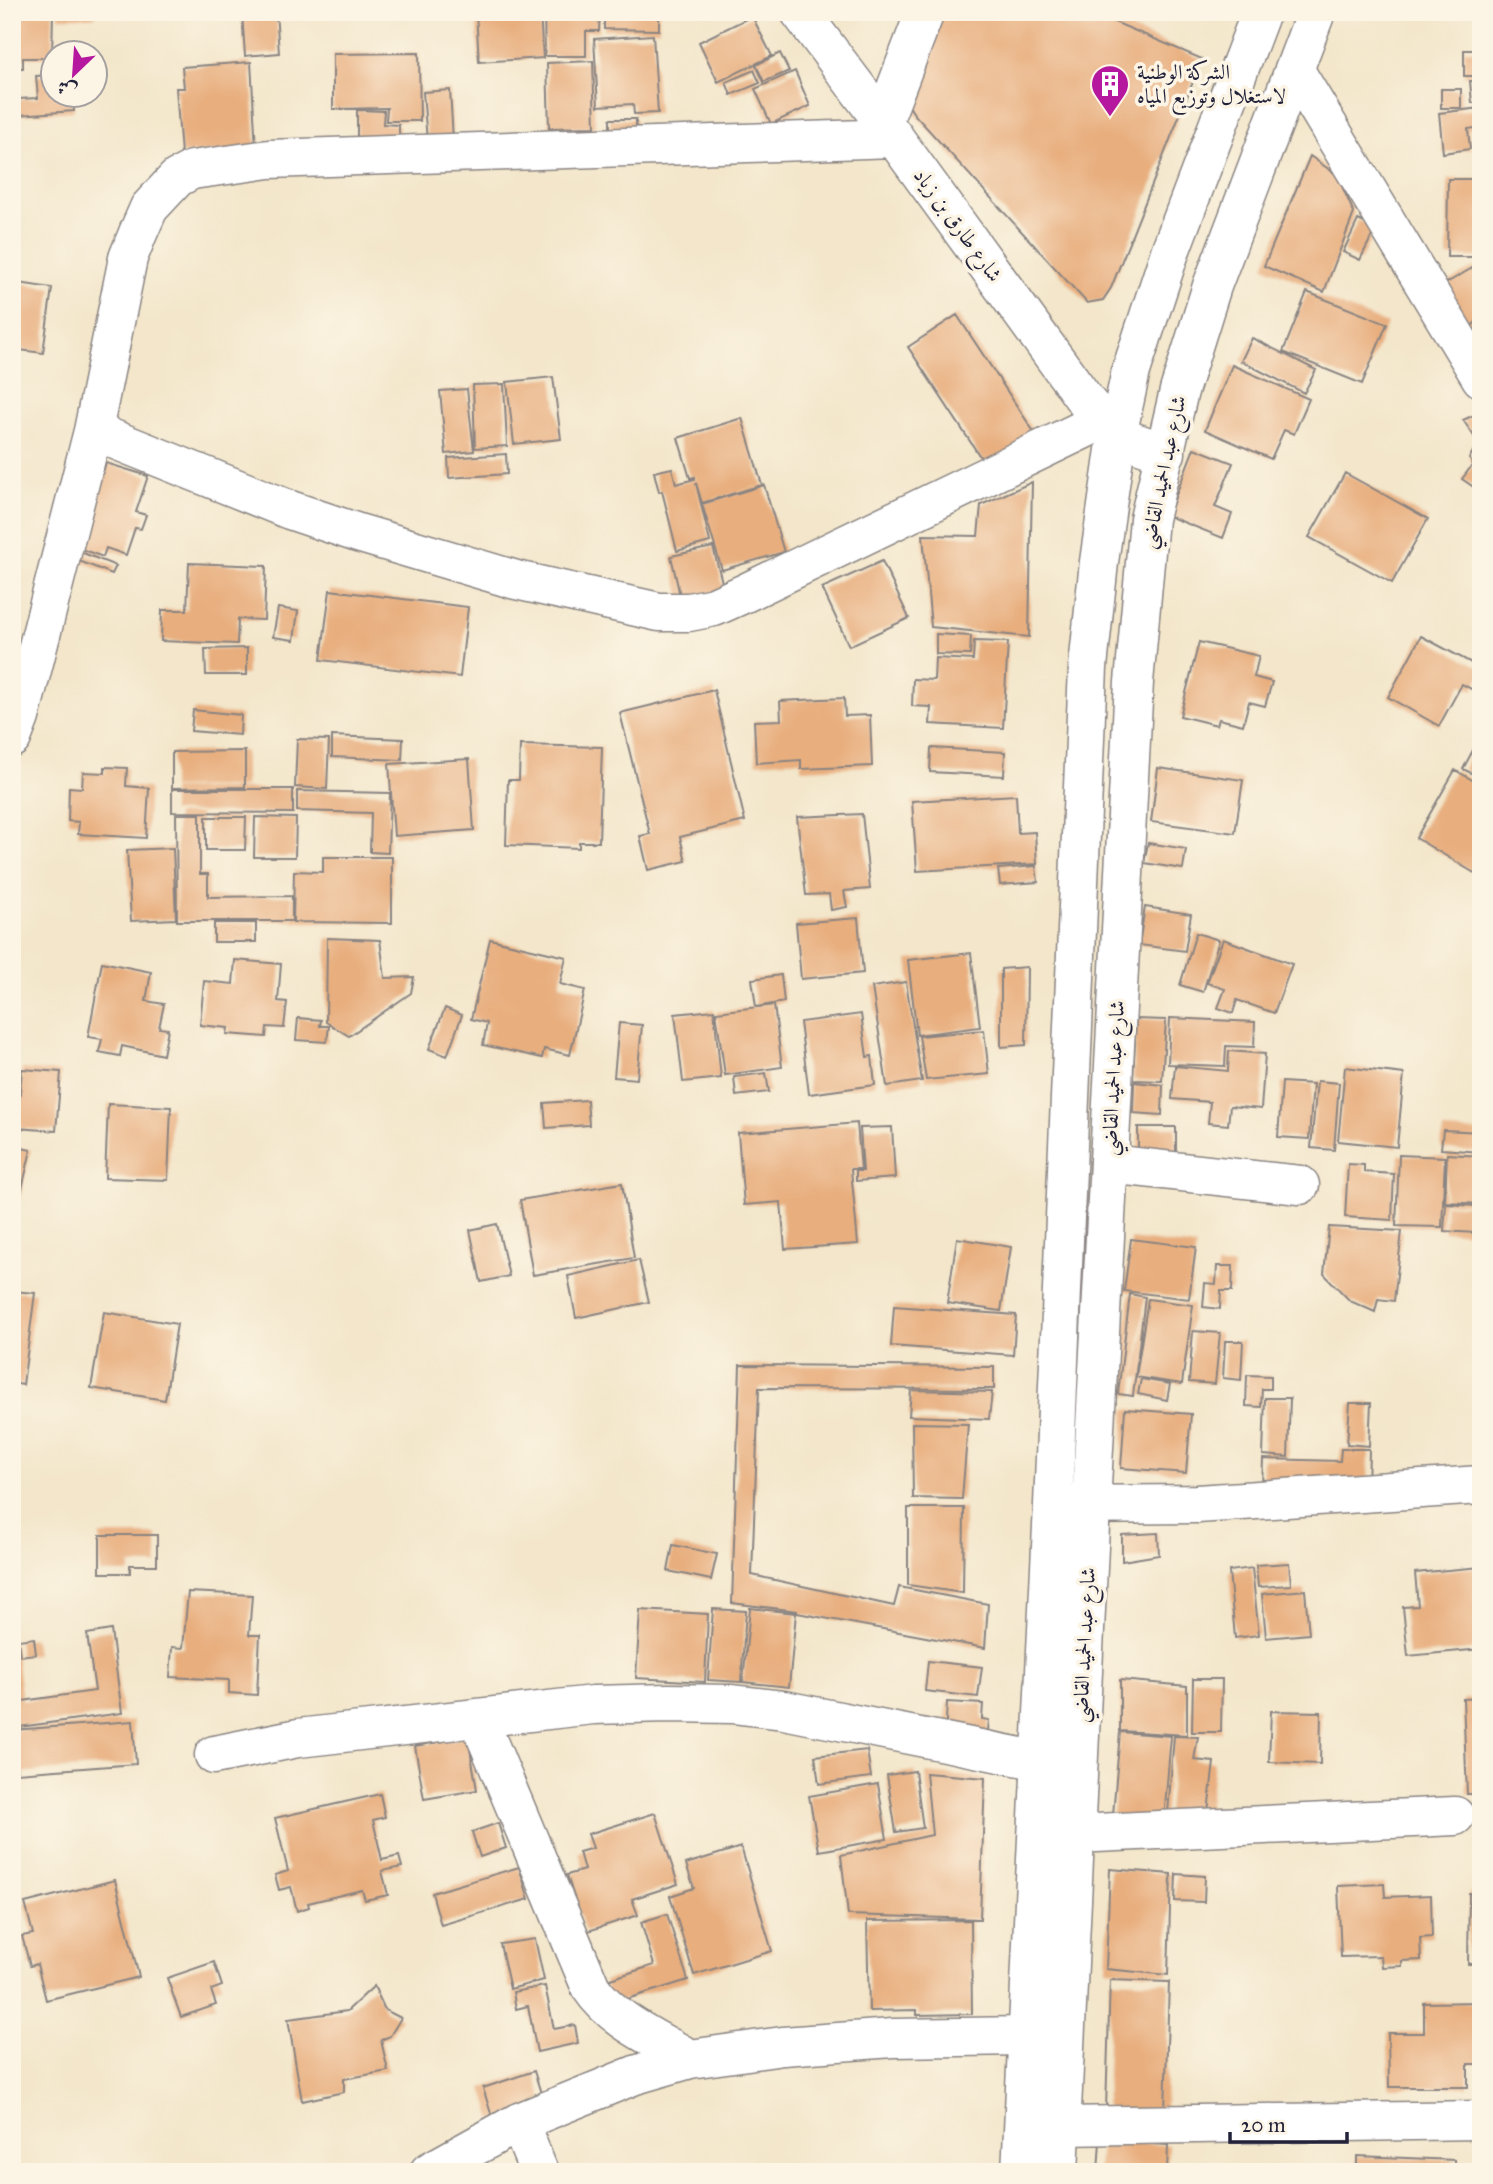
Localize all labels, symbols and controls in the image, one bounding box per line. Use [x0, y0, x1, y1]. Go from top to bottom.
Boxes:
north arrow [38, 38, 108, 108]
place label: الشركة الوطنية لاستغلال وتوزيع المياه [1137, 59, 1286, 115]
building icon: الشركة الوطنية لاستغلال وتوزيع المياه [1089, 63, 1131, 118]
text: ش [54, 75, 80, 103]
street label: شارع طارق بن زياد [904, 163, 1008, 290]
street label: شارع عبد الحميد القاضي [1134, 393, 1199, 552]
street label: شارع عبد الحميد القاضي [1096, 1000, 1137, 1157]
street label: شارع عبد الحميد القاضي [1067, 1567, 1108, 1724]
scale bar [1230, 2100, 1348, 2144]
text: 20 m [1241, 2112, 1286, 2138]

